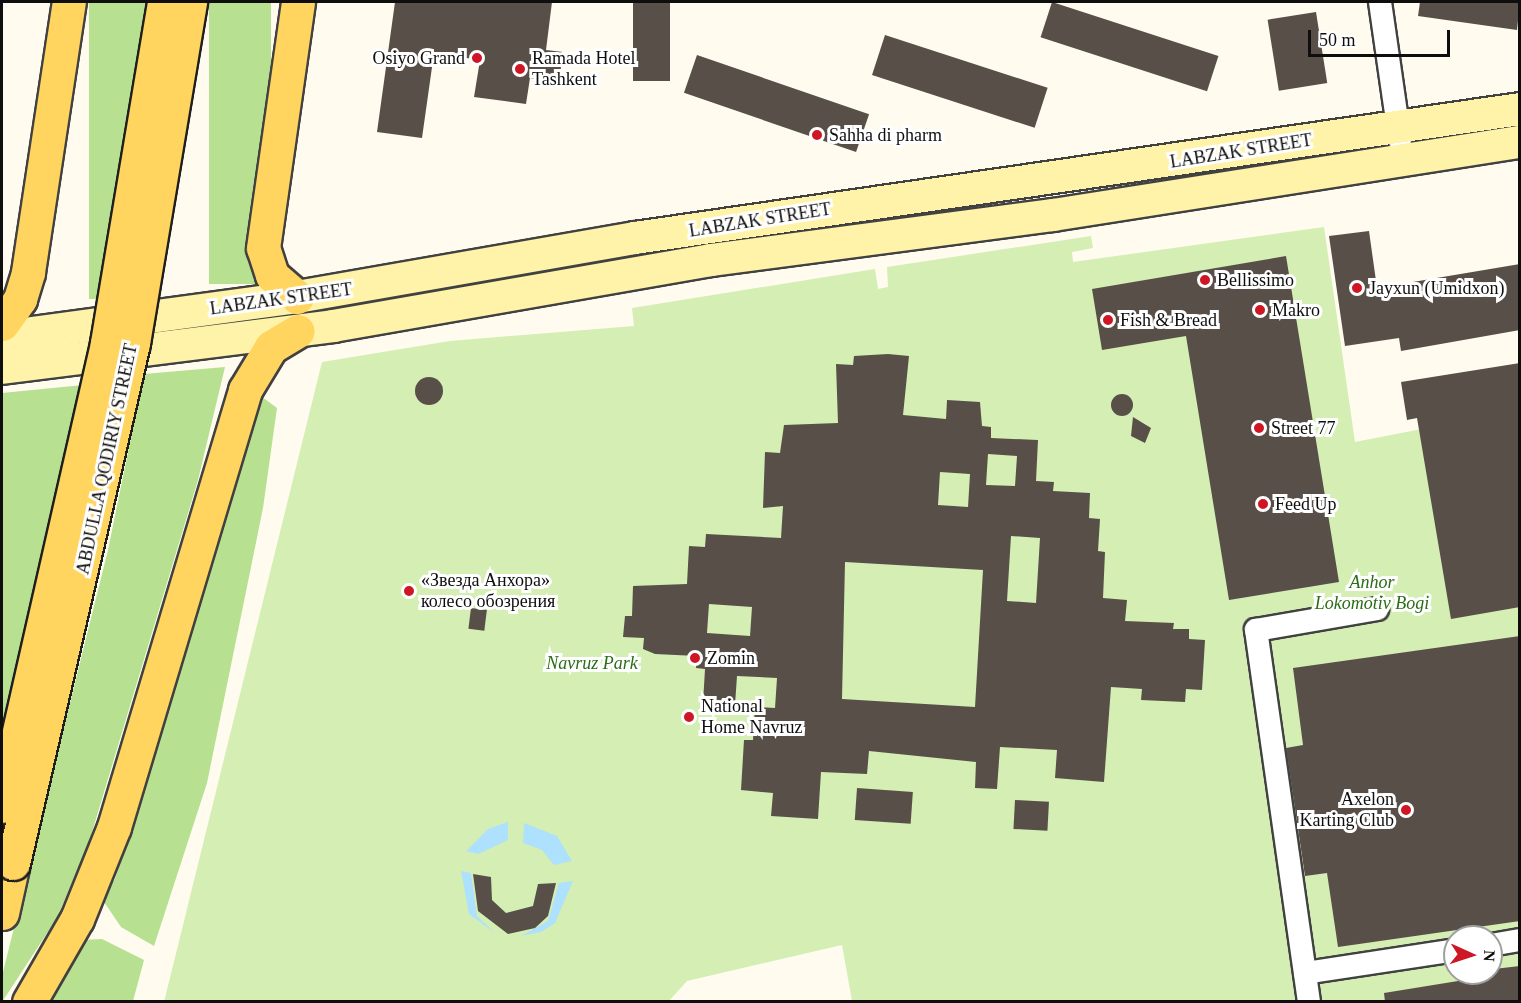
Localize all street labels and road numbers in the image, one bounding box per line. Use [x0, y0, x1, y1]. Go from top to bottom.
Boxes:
street label: LABZAK STREET [1168, 129, 1314, 173]
street label: LABZAK STREET [687, 198, 833, 242]
street label: LABZAK STREET [208, 278, 354, 320]
street label: ABDULLA QODIRIY STREET [72, 341, 142, 577]

